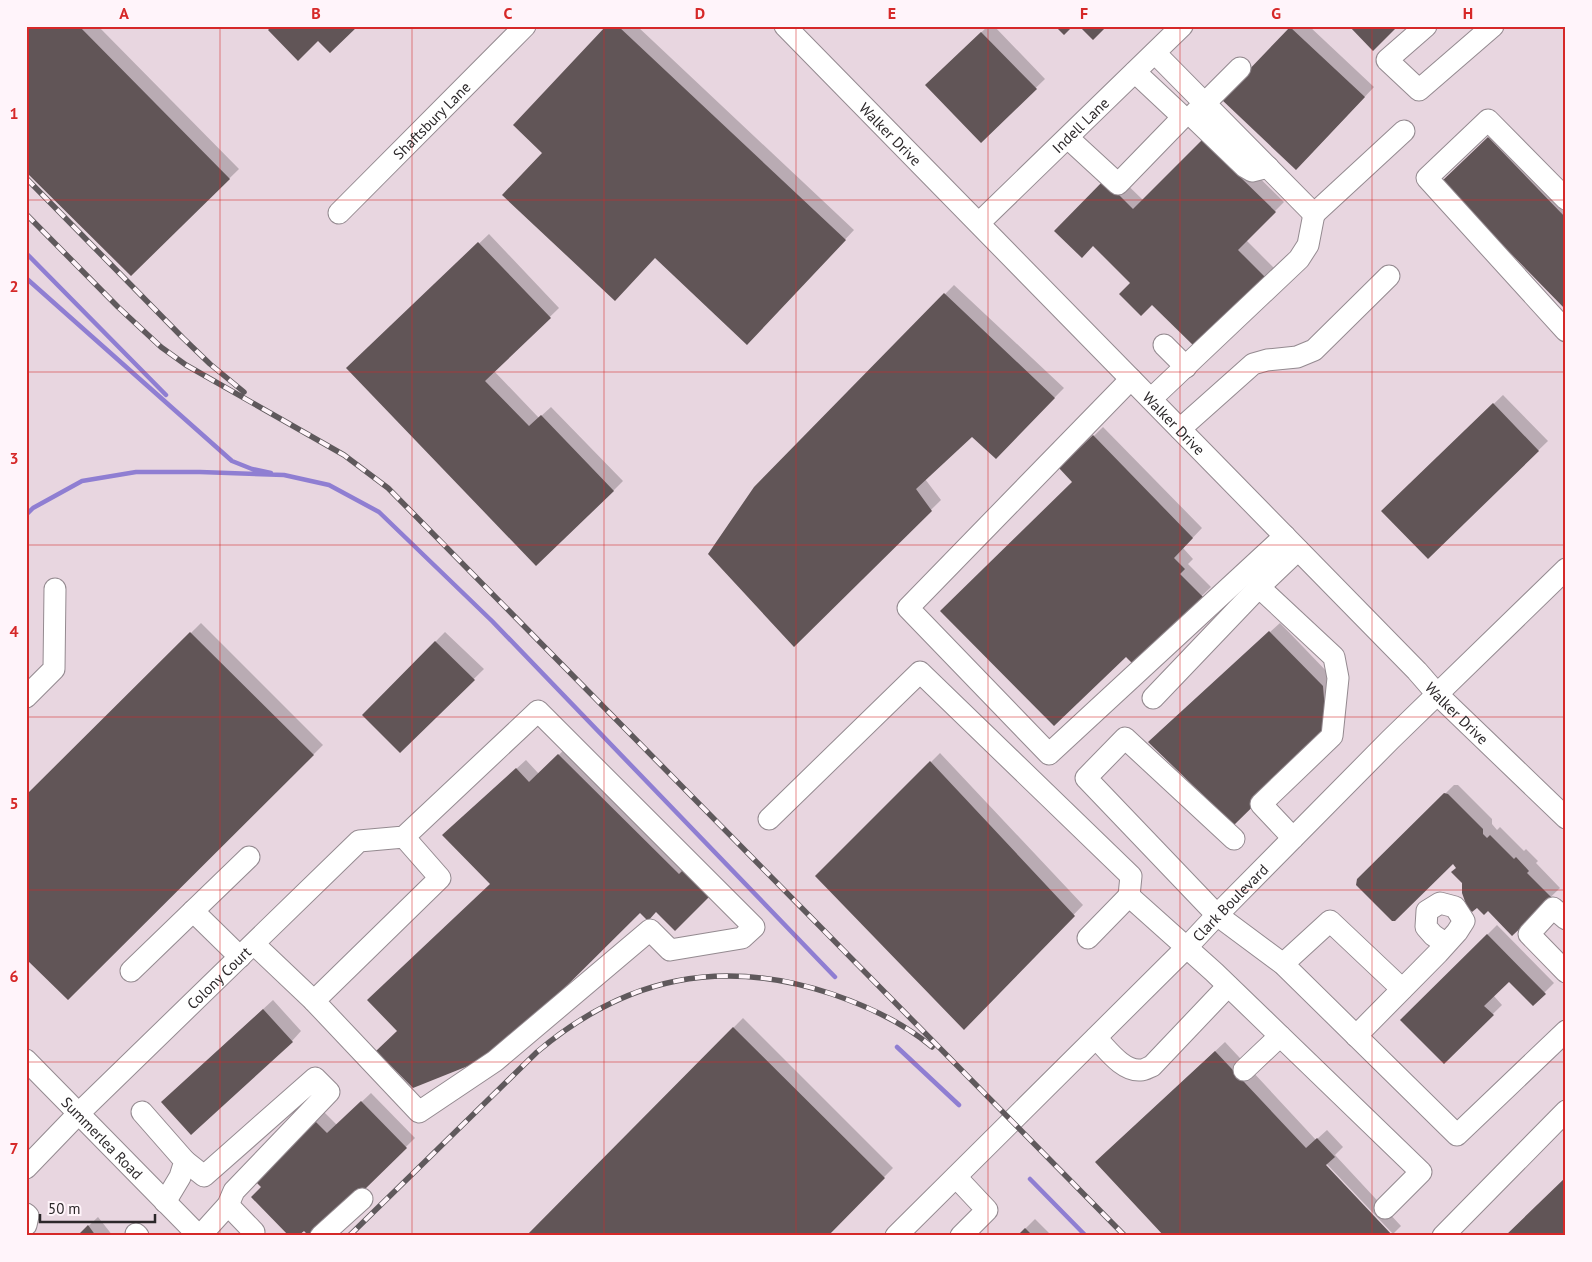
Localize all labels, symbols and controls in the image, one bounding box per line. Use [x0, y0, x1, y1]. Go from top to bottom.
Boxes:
text: A [119, 3, 129, 23]
text: B [311, 3, 321, 23]
text: C [504, 3, 513, 23]
text: D [695, 3, 705, 23]
text: E [888, 3, 896, 23]
text: F [1080, 3, 1088, 23]
text: G [1271, 3, 1281, 23]
text: H [1463, 3, 1473, 23]
street label: Shaftsbury Lane [389, 77, 474, 163]
street label: Indell Lane [1048, 93, 1113, 157]
street label: Walker Drive [856, 98, 926, 169]
text: 1 [9, 103, 19, 123]
text: 2 [9, 276, 19, 296]
street label: Walker Drive [1139, 388, 1209, 459]
text: 3 [9, 448, 19, 468]
text: 4 [9, 621, 19, 641]
street label: Walker Drive [1421, 678, 1493, 748]
text: 5 [9, 793, 19, 813]
street label: Clark Boulevard [1188, 860, 1272, 945]
street label: Colony Court [183, 942, 255, 1013]
text: 6 [9, 966, 19, 986]
street label: Summerlea Road [58, 1092, 147, 1183]
text: 7 [9, 1138, 19, 1158]
scale bar [40, 1192, 155, 1224]
text: 50 m [48, 1199, 81, 1218]

